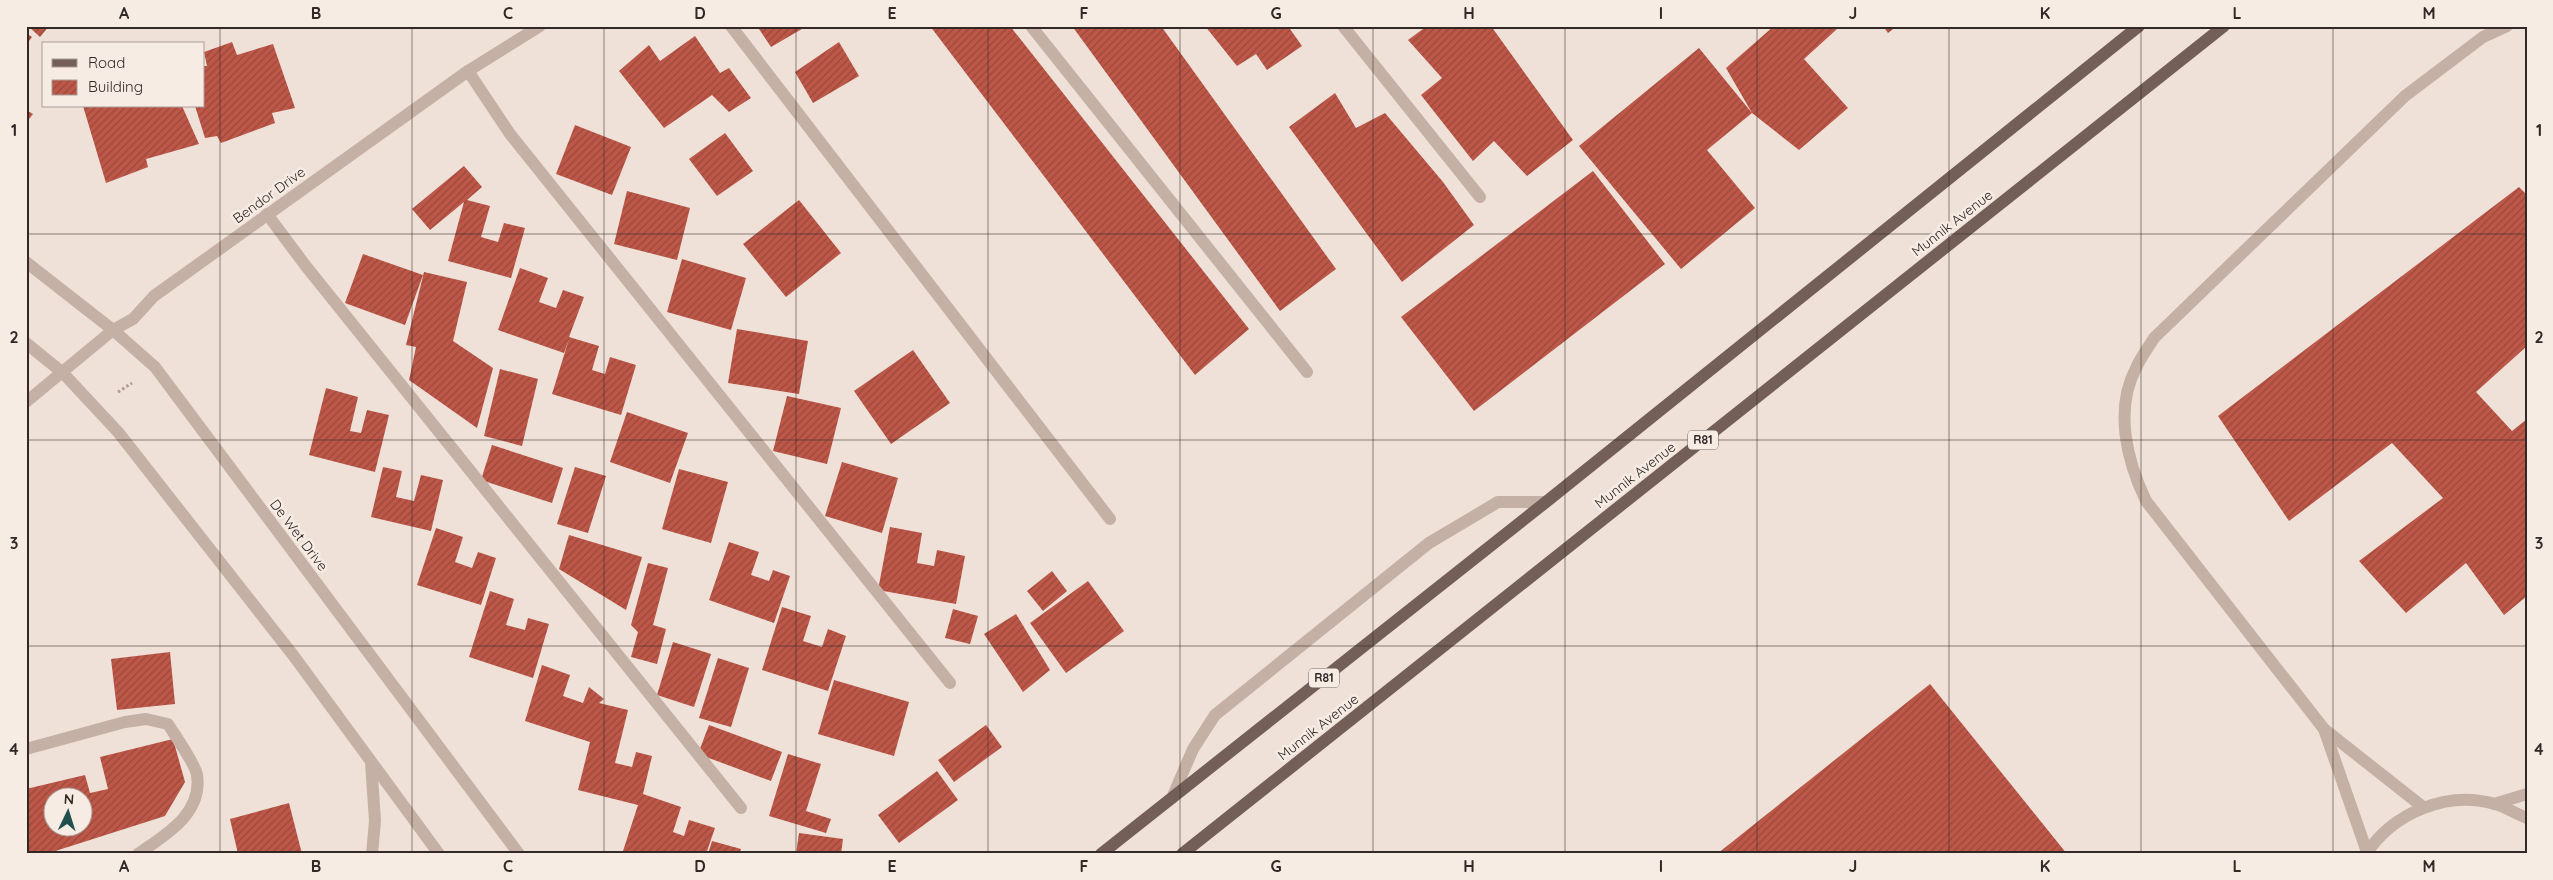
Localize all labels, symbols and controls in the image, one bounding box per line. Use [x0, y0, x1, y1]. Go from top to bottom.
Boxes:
text: A [119, 3, 130, 23]
text: B [311, 3, 321, 23]
text: C [503, 3, 513, 23]
text: D [694, 3, 706, 23]
text: E [887, 3, 897, 23]
text: F [1080, 3, 1089, 23]
text: G [1270, 3, 1282, 23]
text: H [1463, 3, 1475, 23]
text: I [1659, 3, 1663, 23]
text: J [1849, 3, 1857, 23]
text: K [2040, 3, 2050, 23]
text: L [2233, 3, 2242, 23]
text: M [2422, 3, 2436, 23]
legend [42, 42, 205, 108]
text: Road [88, 53, 125, 72]
text: Building [88, 77, 143, 96]
text: 1 [11, 120, 17, 140]
text: 1 [2536, 120, 2542, 140]
street label: Bendor Drive [229, 163, 309, 227]
street label: Munnik Avenue [1908, 186, 1996, 260]
text: 2 [9, 327, 19, 347]
text: 2 [2534, 327, 2544, 347]
road number: R81 [1688, 430, 1718, 450]
street label: Munnik Avenue [1591, 438, 1679, 512]
street label: De Wet Drive [266, 495, 332, 575]
text: 3 [10, 533, 18, 553]
text: 3 [2535, 533, 2543, 553]
road number: R81 [1309, 668, 1339, 688]
street label: Munnik Avenue [1274, 690, 1362, 764]
text: 4 [9, 739, 19, 759]
text: 4 [2534, 739, 2544, 759]
north arrow [42, 788, 92, 838]
text: N [63, 790, 75, 808]
text: A [119, 856, 130, 876]
text: B [311, 856, 321, 876]
text: C [503, 856, 513, 876]
text: D [694, 856, 706, 876]
text: E [887, 856, 897, 876]
text: F [1080, 856, 1089, 876]
text: G [1270, 856, 1282, 876]
text: H [1463, 856, 1475, 876]
text: I [1659, 856, 1663, 876]
text: J [1849, 856, 1857, 876]
text: K [2040, 856, 2050, 876]
text: L [2233, 856, 2242, 876]
text: M [2422, 856, 2436, 876]

